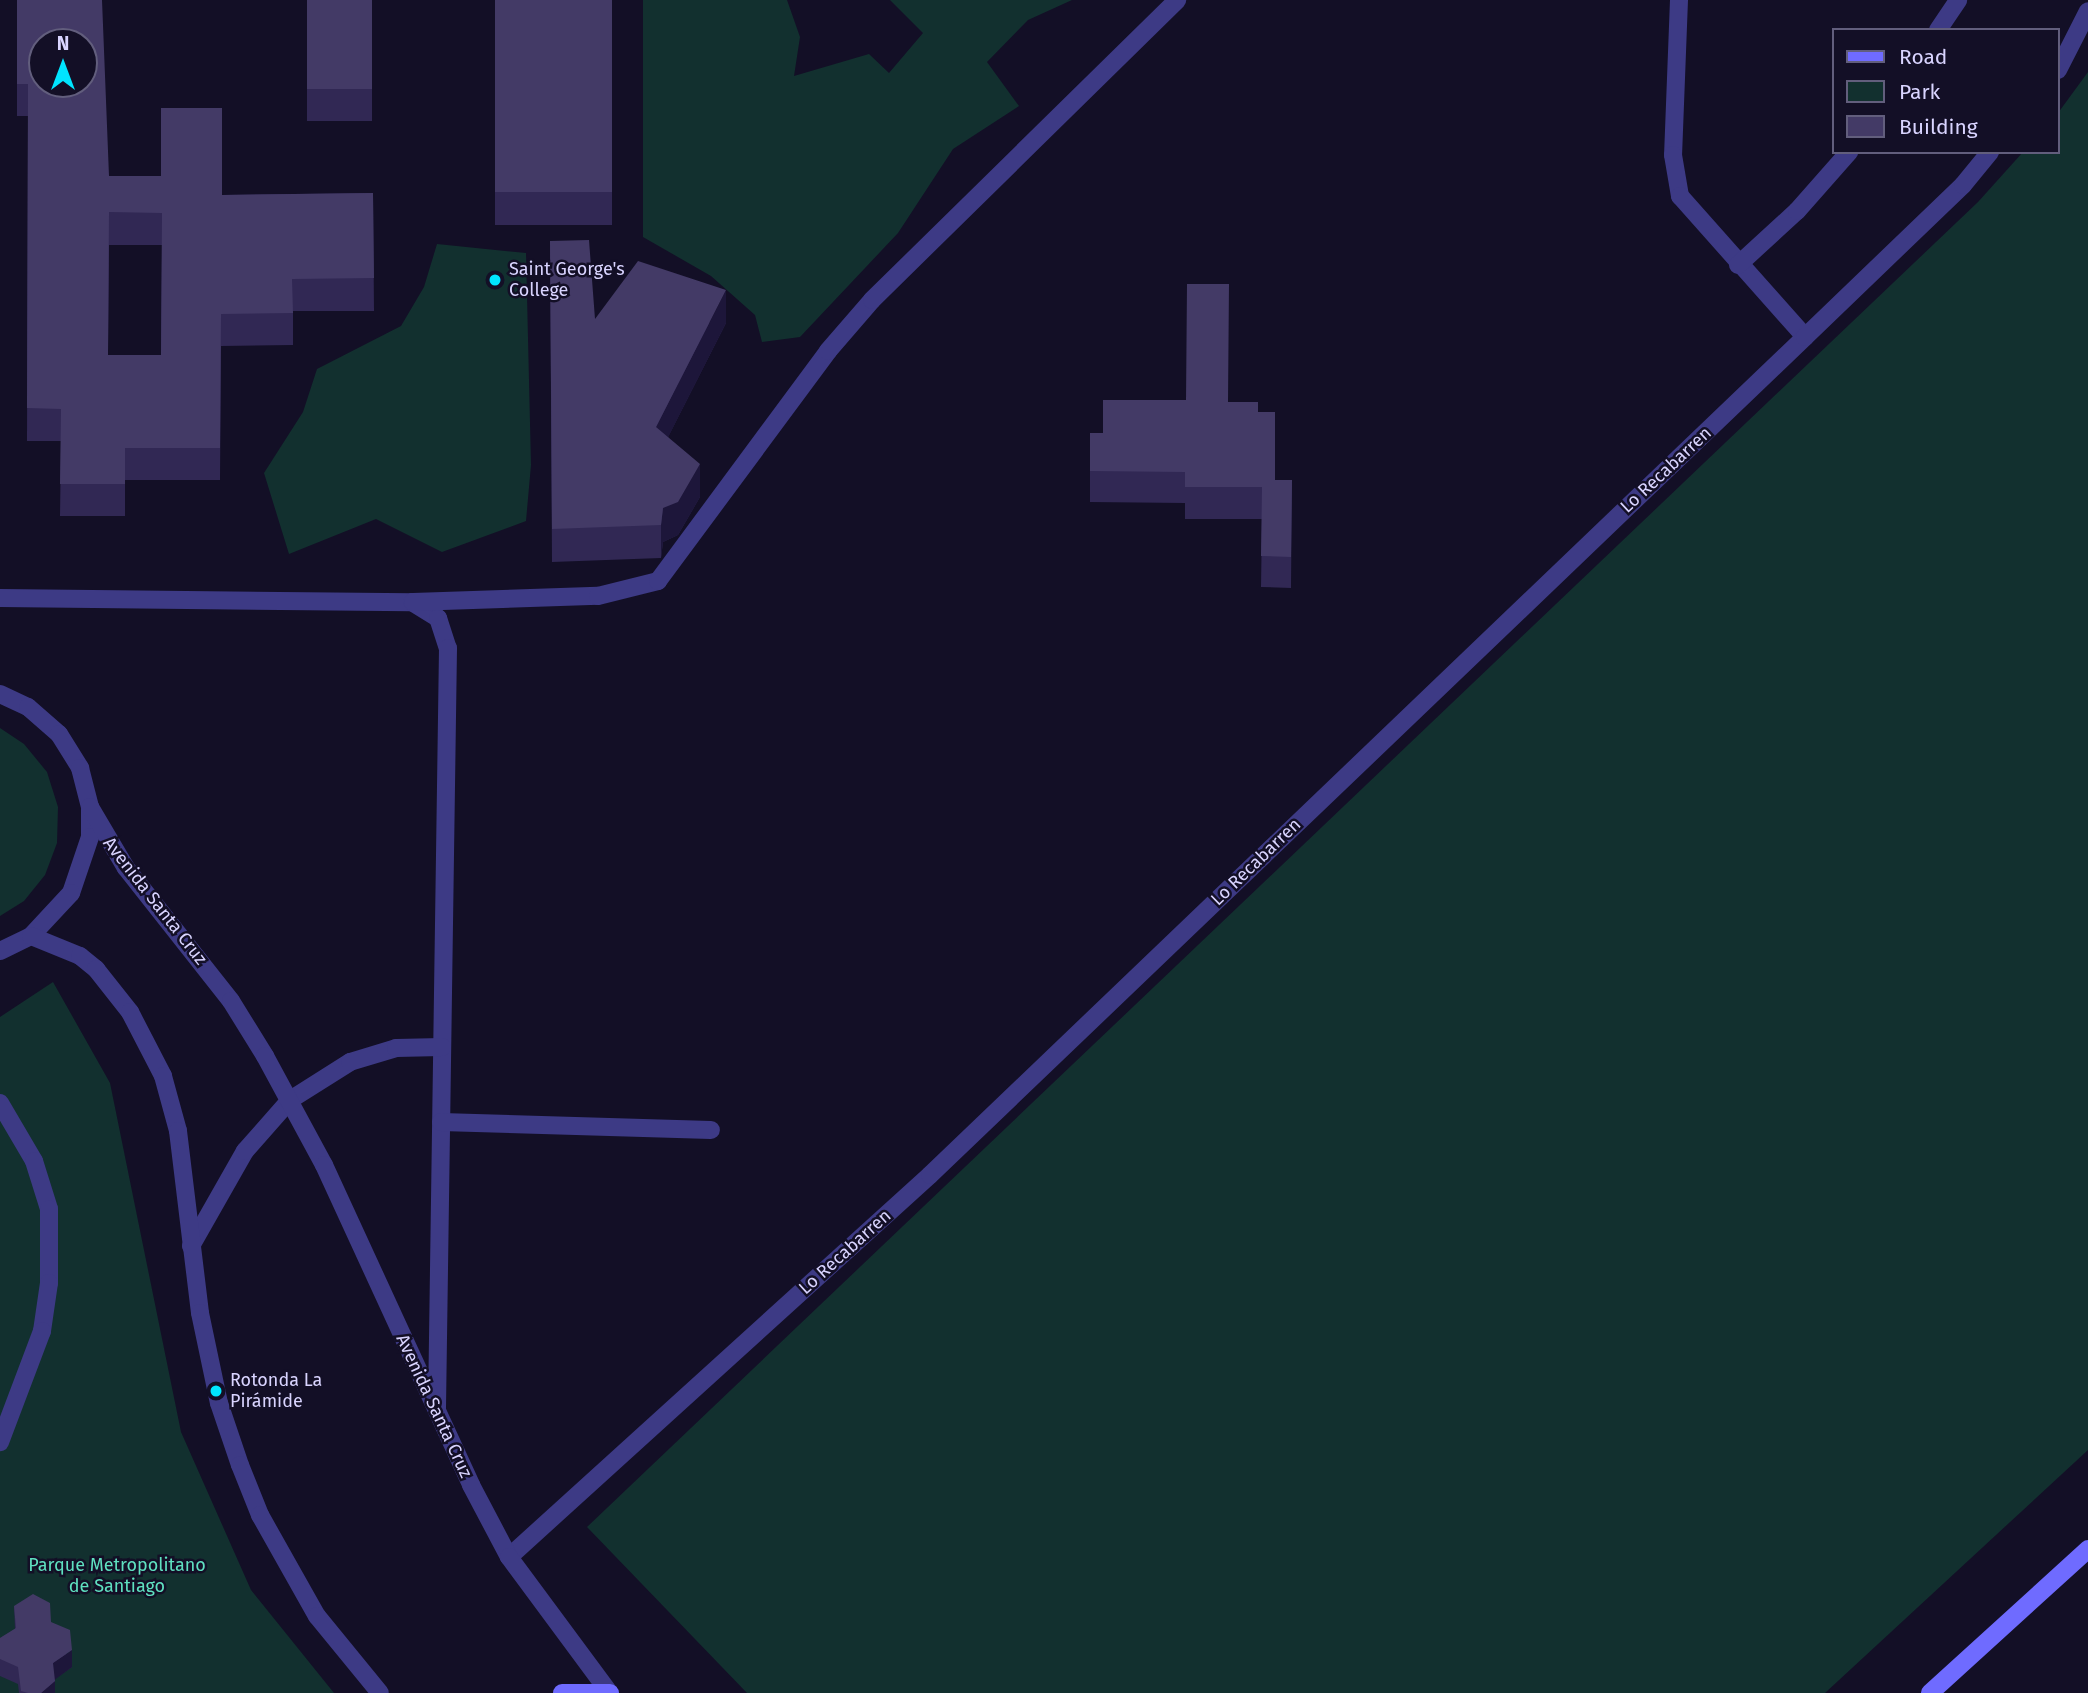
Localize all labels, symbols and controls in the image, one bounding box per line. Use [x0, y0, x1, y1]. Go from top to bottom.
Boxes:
north arrow [28, 28, 98, 98]
legend [1832, 28, 2060, 154]
text: N [57, 32, 69, 55]
text: Road [1899, 44, 1947, 70]
text: Park [1899, 79, 1940, 105]
text: Building [1899, 114, 1978, 140]
place label: Saint George's College [509, 259, 625, 302]
marker: Saint George's College [487, 272, 503, 288]
street label: Lo Recabarren [1616, 422, 1716, 518]
street label: Lo Recabarren [1207, 814, 1305, 910]
street label: Avenida Santa Cruz [98, 833, 212, 969]
street label: Lo Recabarren [795, 1205, 895, 1299]
street label: Avenida Santa Cruz [391, 1331, 477, 1481]
place label: Rotonda La Pirámide [230, 1370, 322, 1412]
marker: Rotonda La Pirámide [208, 1383, 224, 1399]
park label: Parque Metropolitano de Santiago [28, 1555, 206, 1598]

